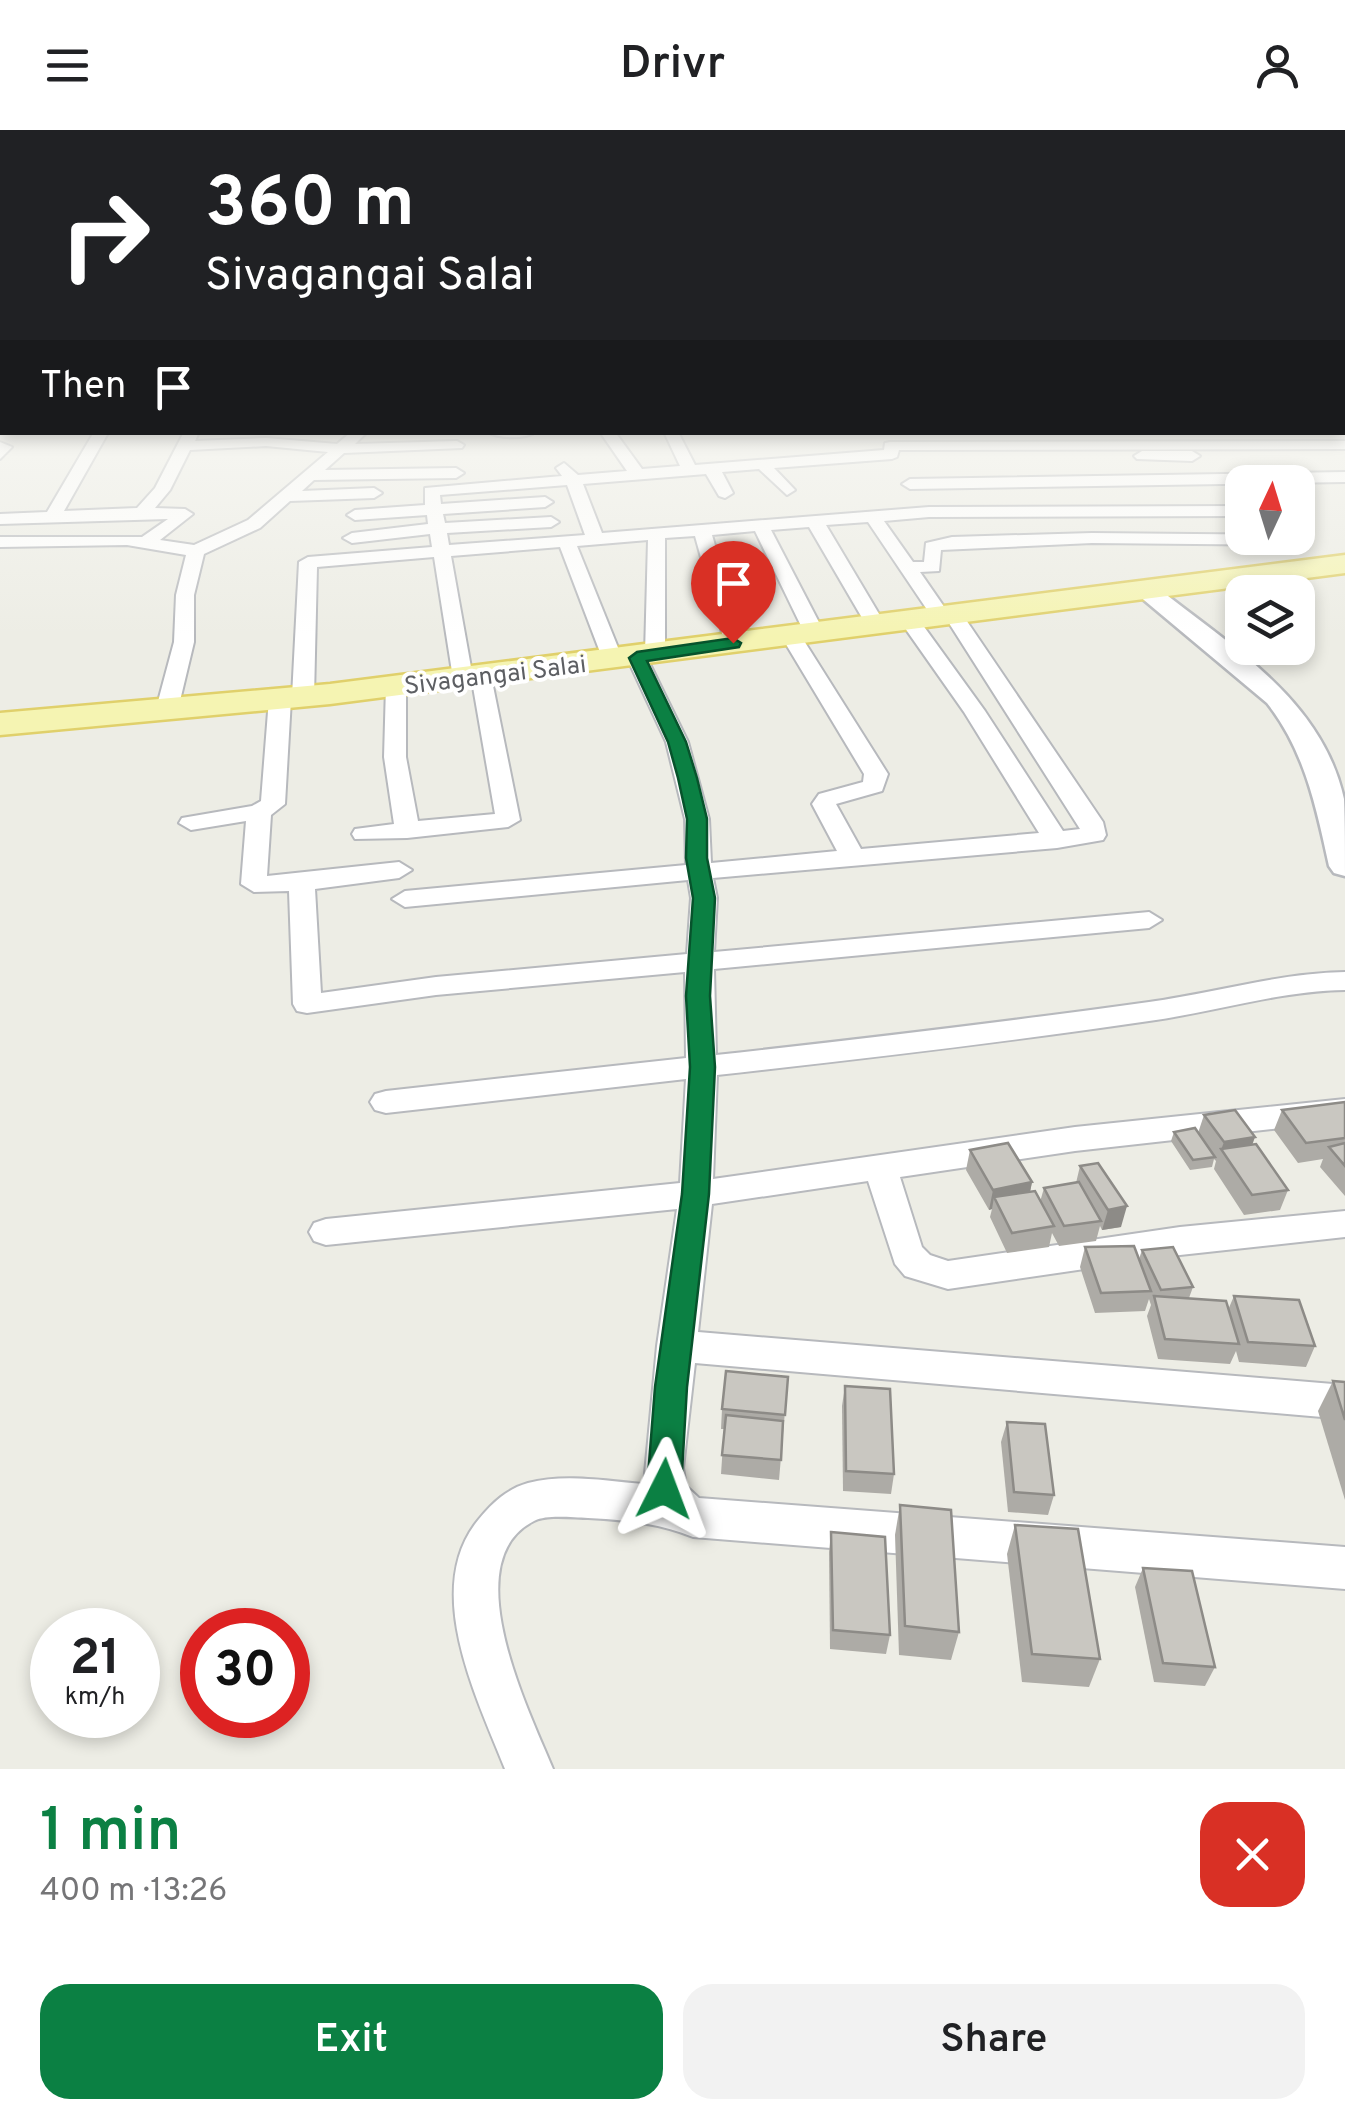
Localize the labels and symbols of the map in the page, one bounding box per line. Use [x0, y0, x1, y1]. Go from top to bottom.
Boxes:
north arrow [1225, 465, 1315, 555]
pin [691, 541, 776, 644]
street label: Sivagangai Salai [403, 650, 588, 704]
position arrow [612, 1437, 716, 1541]
speed limit sign: 30 [180, 1608, 310, 1738]

